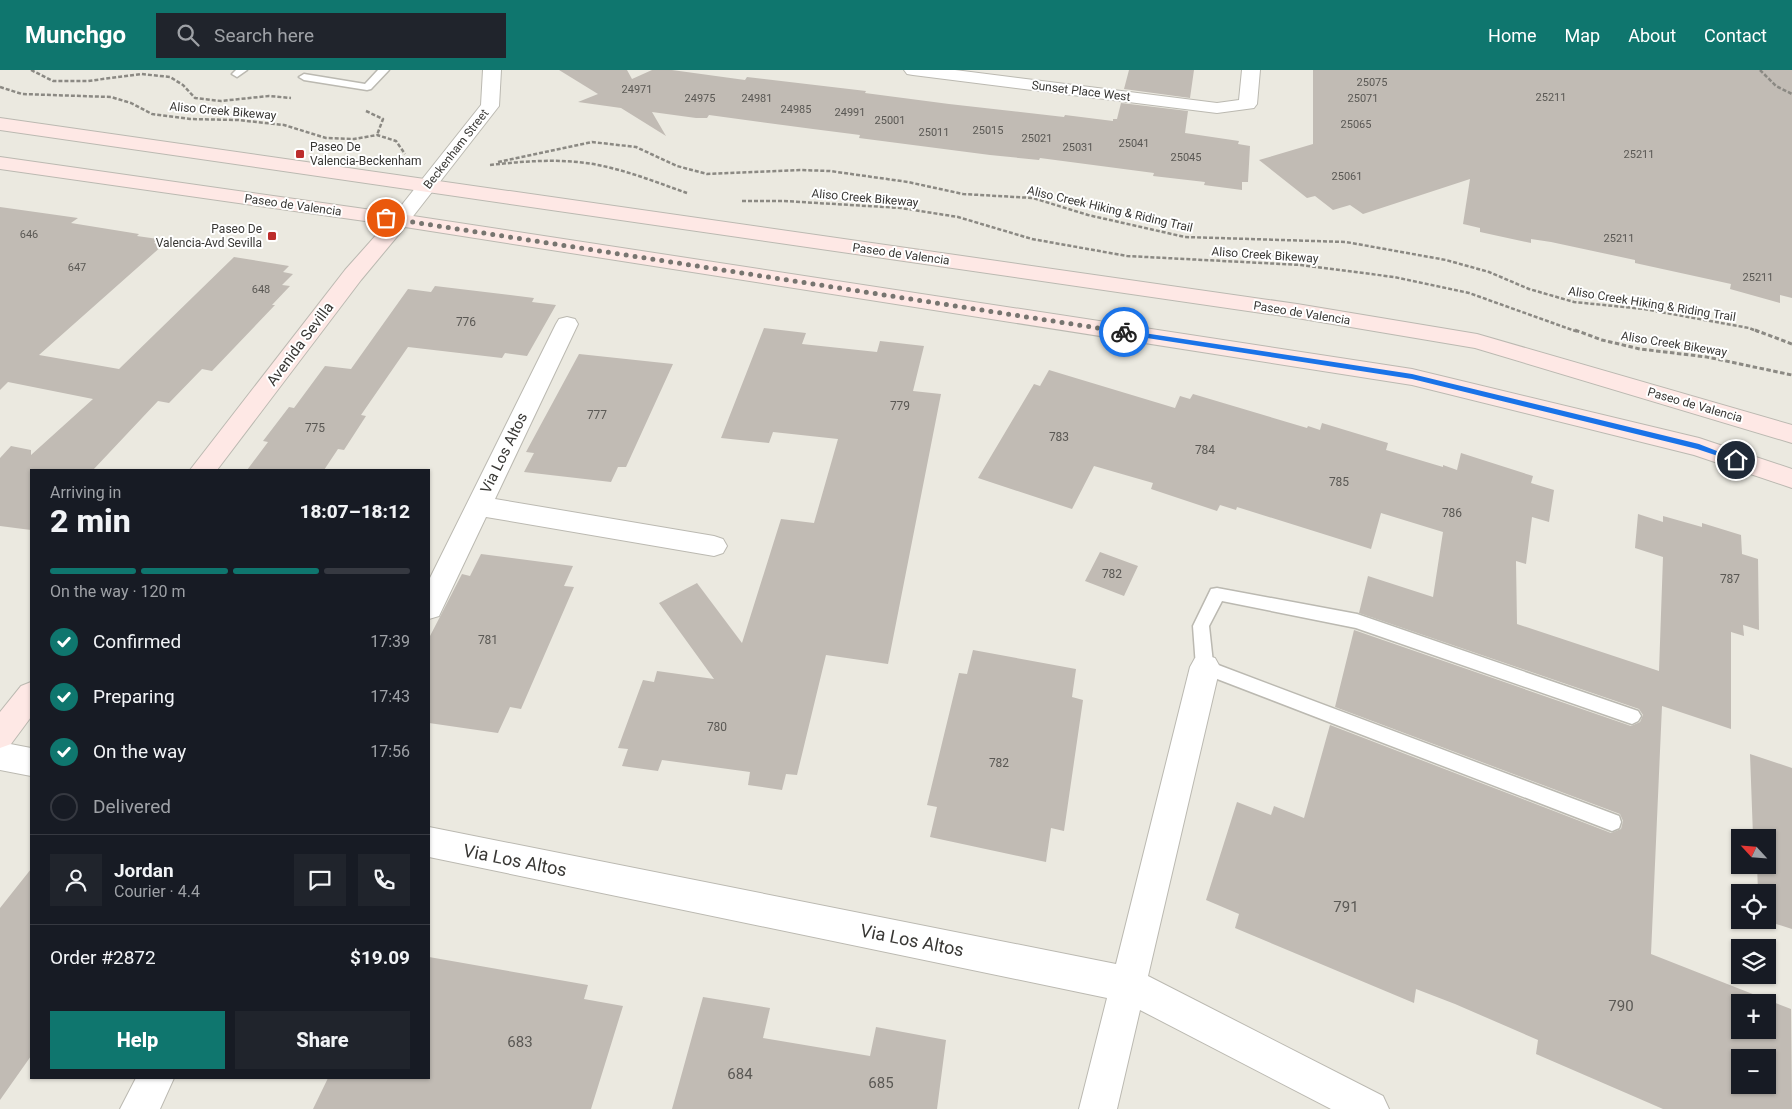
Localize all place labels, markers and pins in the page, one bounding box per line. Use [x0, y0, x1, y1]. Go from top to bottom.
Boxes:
place label: Paseo De Valencia-Beckenham [310, 140, 422, 168]
marker: Paseo De Valencia-Beckenham [294, 148, 306, 160]
pin [365, 197, 407, 239]
place label: Paseo De Valencia-Avd Sevilla [156, 222, 262, 250]
marker: Paseo De Valencia-Avd Sevilla [266, 230, 278, 242]
pin [1715, 439, 1757, 481]

